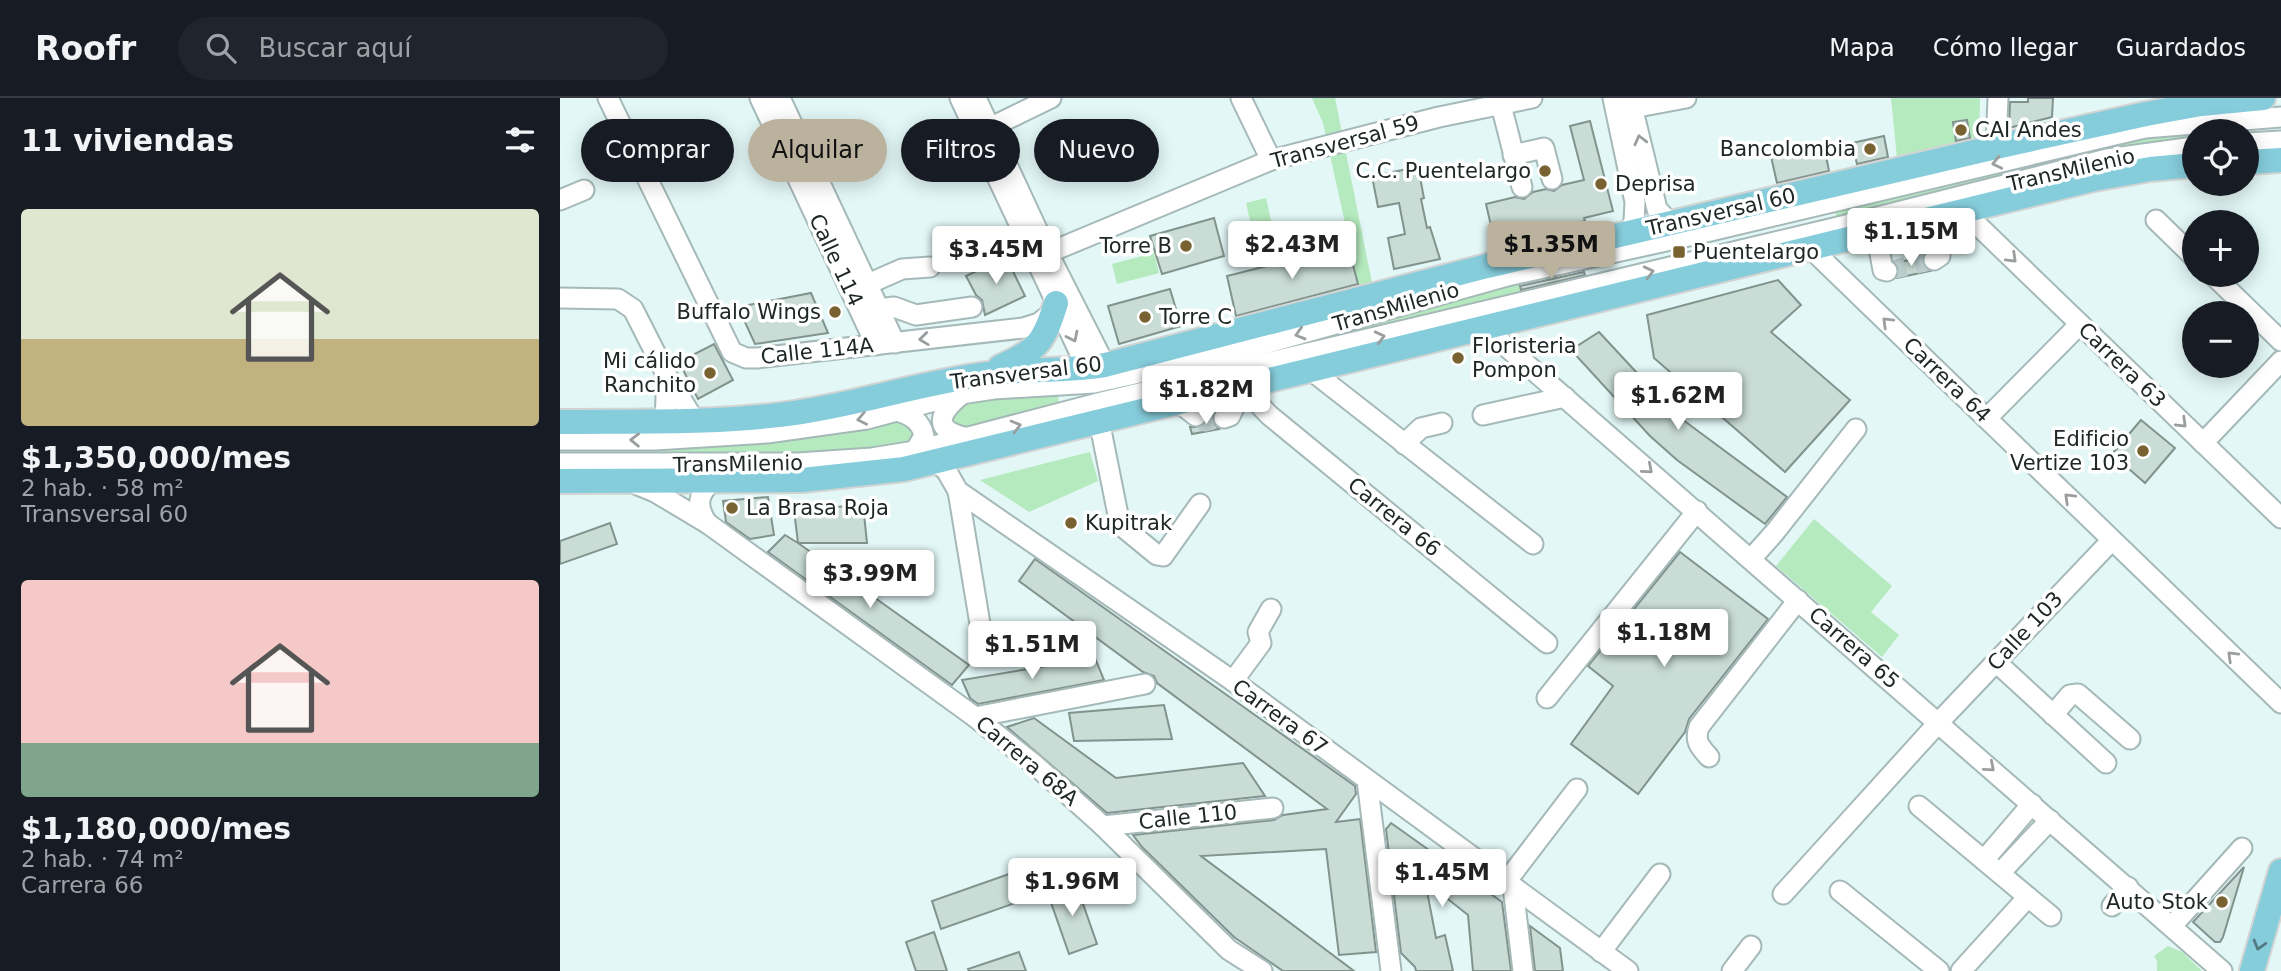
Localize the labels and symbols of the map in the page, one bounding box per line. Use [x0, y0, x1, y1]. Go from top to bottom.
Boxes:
street label: Transversal 59 [1267, 111, 1422, 174]
place label: CAI Andes [1975, 118, 2082, 142]
marker: CAI Andes [1953, 122, 1969, 138]
one-way arrow [1634, 134, 1648, 146]
place label: Bancolombia [1720, 137, 1856, 161]
marker: Bancolombia [1862, 141, 1878, 157]
street label: TransMilenio [2004, 144, 2137, 197]
one-way arrow [1991, 154, 2003, 169]
place label: C.C. Puentelargo [1356, 159, 1531, 183]
marker: C.C. Puentelargo [1537, 163, 1553, 179]
place label: Deprisa [1615, 172, 1696, 196]
marker: Deprisa [1593, 176, 1609, 192]
street label: Transversal 60 [1643, 183, 1798, 241]
pin: $1.15M [1854, 208, 1968, 268]
street label: Calle 114 [804, 210, 868, 310]
pin: $2.43M [1235, 222, 1349, 281]
pin: $1.35M [1494, 222, 1608, 281]
pin: $3.45M [939, 226, 1053, 286]
place label: Torre B [1098, 234, 1172, 258]
marker: Torre B [1178, 238, 1194, 254]
place label: Puentelargo [1693, 240, 1819, 264]
marker: Puentelargo [1671, 244, 1687, 260]
one-way arrow [2004, 250, 2017, 263]
one-way arrow [1643, 266, 1655, 280]
street label: TransMilenio [1329, 278, 1462, 337]
place label: Buffalo Wings [677, 300, 821, 324]
marker: Buffalo Wings [827, 304, 843, 320]
place label: Torre C [1158, 305, 1232, 329]
marker: Torre C [1137, 309, 1153, 325]
one-way arrow [1883, 318, 1896, 331]
street label: Carrera 63 [2073, 318, 2171, 412]
one-way arrow [1294, 326, 1306, 341]
one-way arrow [1065, 330, 1079, 342]
one-way arrow [1374, 331, 1386, 345]
one-way arrow [918, 332, 929, 347]
street label: Calle 114A [759, 333, 875, 369]
street label: Carrera 64 [1898, 333, 1996, 427]
place label: Floristeria Pompon [1472, 334, 1577, 382]
place label: Mi cálido Ranchito [603, 349, 696, 397]
marker: Floristeria Pompon [1450, 350, 1466, 366]
street label: Transversal 60 [948, 352, 1103, 394]
marker: Mi cálido Ranchito [702, 365, 718, 381]
pin: $1.82M [1149, 366, 1263, 426]
pin: $1.62M [1621, 372, 1735, 432]
one-way arrow [856, 411, 868, 426]
one-way arrow [2174, 414, 2187, 427]
one-way arrow [1010, 419, 1022, 434]
place label: Edificio Vertize 103 [2010, 427, 2129, 475]
one-way arrow [630, 432, 640, 448]
marker: Edificio Vertize 103 [2135, 443, 2151, 459]
street label: TransMilenio [672, 451, 803, 477]
one-way arrow [1639, 461, 1652, 473]
street label: Carrera 66 [1343, 472, 1445, 562]
one-way arrow [2064, 493, 2077, 506]
place label: La Brasa Roja [746, 496, 889, 520]
marker: La Brasa Roja [724, 500, 740, 516]
place label: Kupitrak [1085, 511, 1173, 535]
marker: Kupitrak [1063, 515, 1079, 531]
pin: $3.99M [813, 550, 927, 610]
street label: Calle 103 [1983, 587, 2067, 675]
street label: Carrera 65 [1804, 602, 1904, 694]
pin: $1.18M [1607, 610, 1721, 669]
pin: $1.51M [975, 622, 1089, 681]
one-way arrow [2227, 652, 2240, 665]
street label: Carrera 67 [1228, 674, 1332, 760]
street label: Carrera 68A [971, 711, 1084, 811]
one-way arrow [1982, 759, 1995, 771]
street label: Calle 110 [1138, 800, 1238, 834]
pin: $1.45M [1385, 850, 1499, 909]
pin: $1.96M [1015, 858, 1129, 918]
place label: Auto Stok [2106, 890, 2209, 914]
marker: Auto Stok [2214, 894, 2230, 910]
one-way arrow [2253, 938, 2267, 950]

